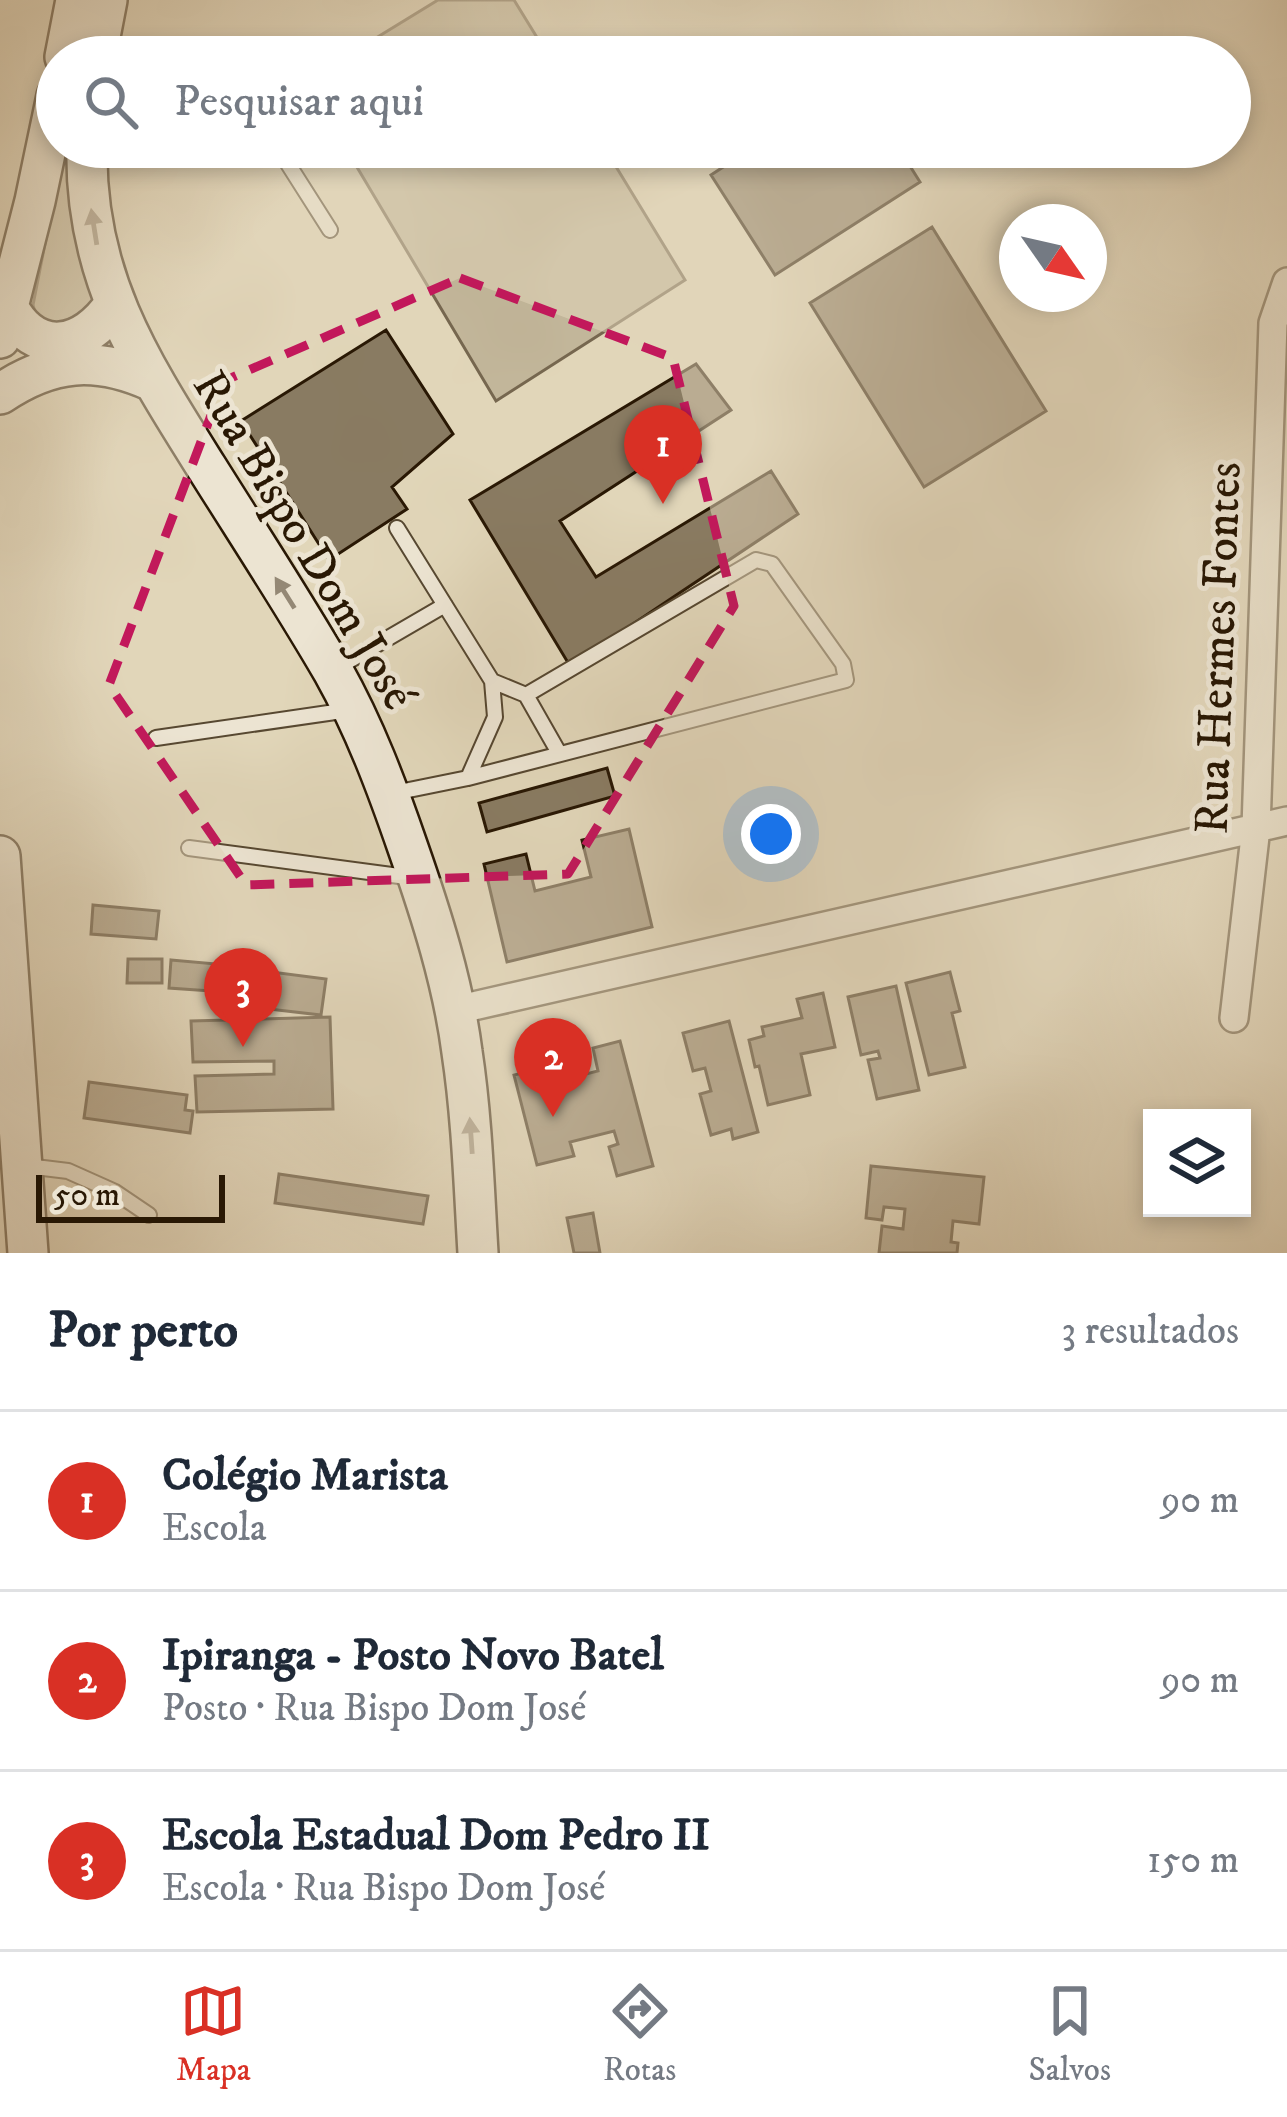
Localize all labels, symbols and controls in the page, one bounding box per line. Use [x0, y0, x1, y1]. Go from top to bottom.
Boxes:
search box [36, 36, 1251, 168]
icon: search [78, 69, 144, 135]
text: Pesquisar aqui [174, 74, 424, 130]
north arrow [999, 204, 1107, 312]
one-way arrow [84, 208, 103, 245]
street label: Rua Bispo Dom José [179, 360, 428, 721]
pin: 1 [624, 405, 702, 504]
street label: Rua Hermes Fontes [1183, 461, 1255, 835]
one-way arrow [275, 577, 297, 609]
your location [741, 804, 801, 864]
pin: 3 [204, 948, 282, 1047]
pin: 2 [514, 1018, 592, 1117]
map controls [1143, 1109, 1251, 1217]
button: layers [1143, 1109, 1251, 1217]
one-way arrow [461, 1117, 480, 1154]
scale bar [36, 1169, 225, 1222]
text: 50 m [54, 1175, 120, 1216]
text: Por perto [48, 1299, 238, 1363]
text: 3 resultados [1062, 1307, 1239, 1356]
text: Colégio Marista [162, 1448, 448, 1504]
text: 1 [80, 1476, 94, 1525]
text: 90 m [1161, 1476, 1239, 1525]
text: Escola [162, 1504, 267, 1553]
text: Ipiranga - Posto Novo Batel [162, 1628, 664, 1684]
text: 2 [77, 1656, 97, 1705]
text: 90 m [1161, 1656, 1239, 1705]
text: Posto · Rua Bispo Dom José [162, 1684, 586, 1733]
text: Escola Estadual Dom Pedro II [162, 1808, 710, 1864]
text: 3 [80, 1836, 94, 1885]
text: 150 m [1147, 1836, 1239, 1885]
text: Escola · Rua Bispo Dom José [162, 1864, 605, 1913]
tab: Mapa [176, 1978, 251, 2091]
tab: Rotas [603, 1978, 676, 2091]
tab: Salvos [1029, 1978, 1111, 2091]

